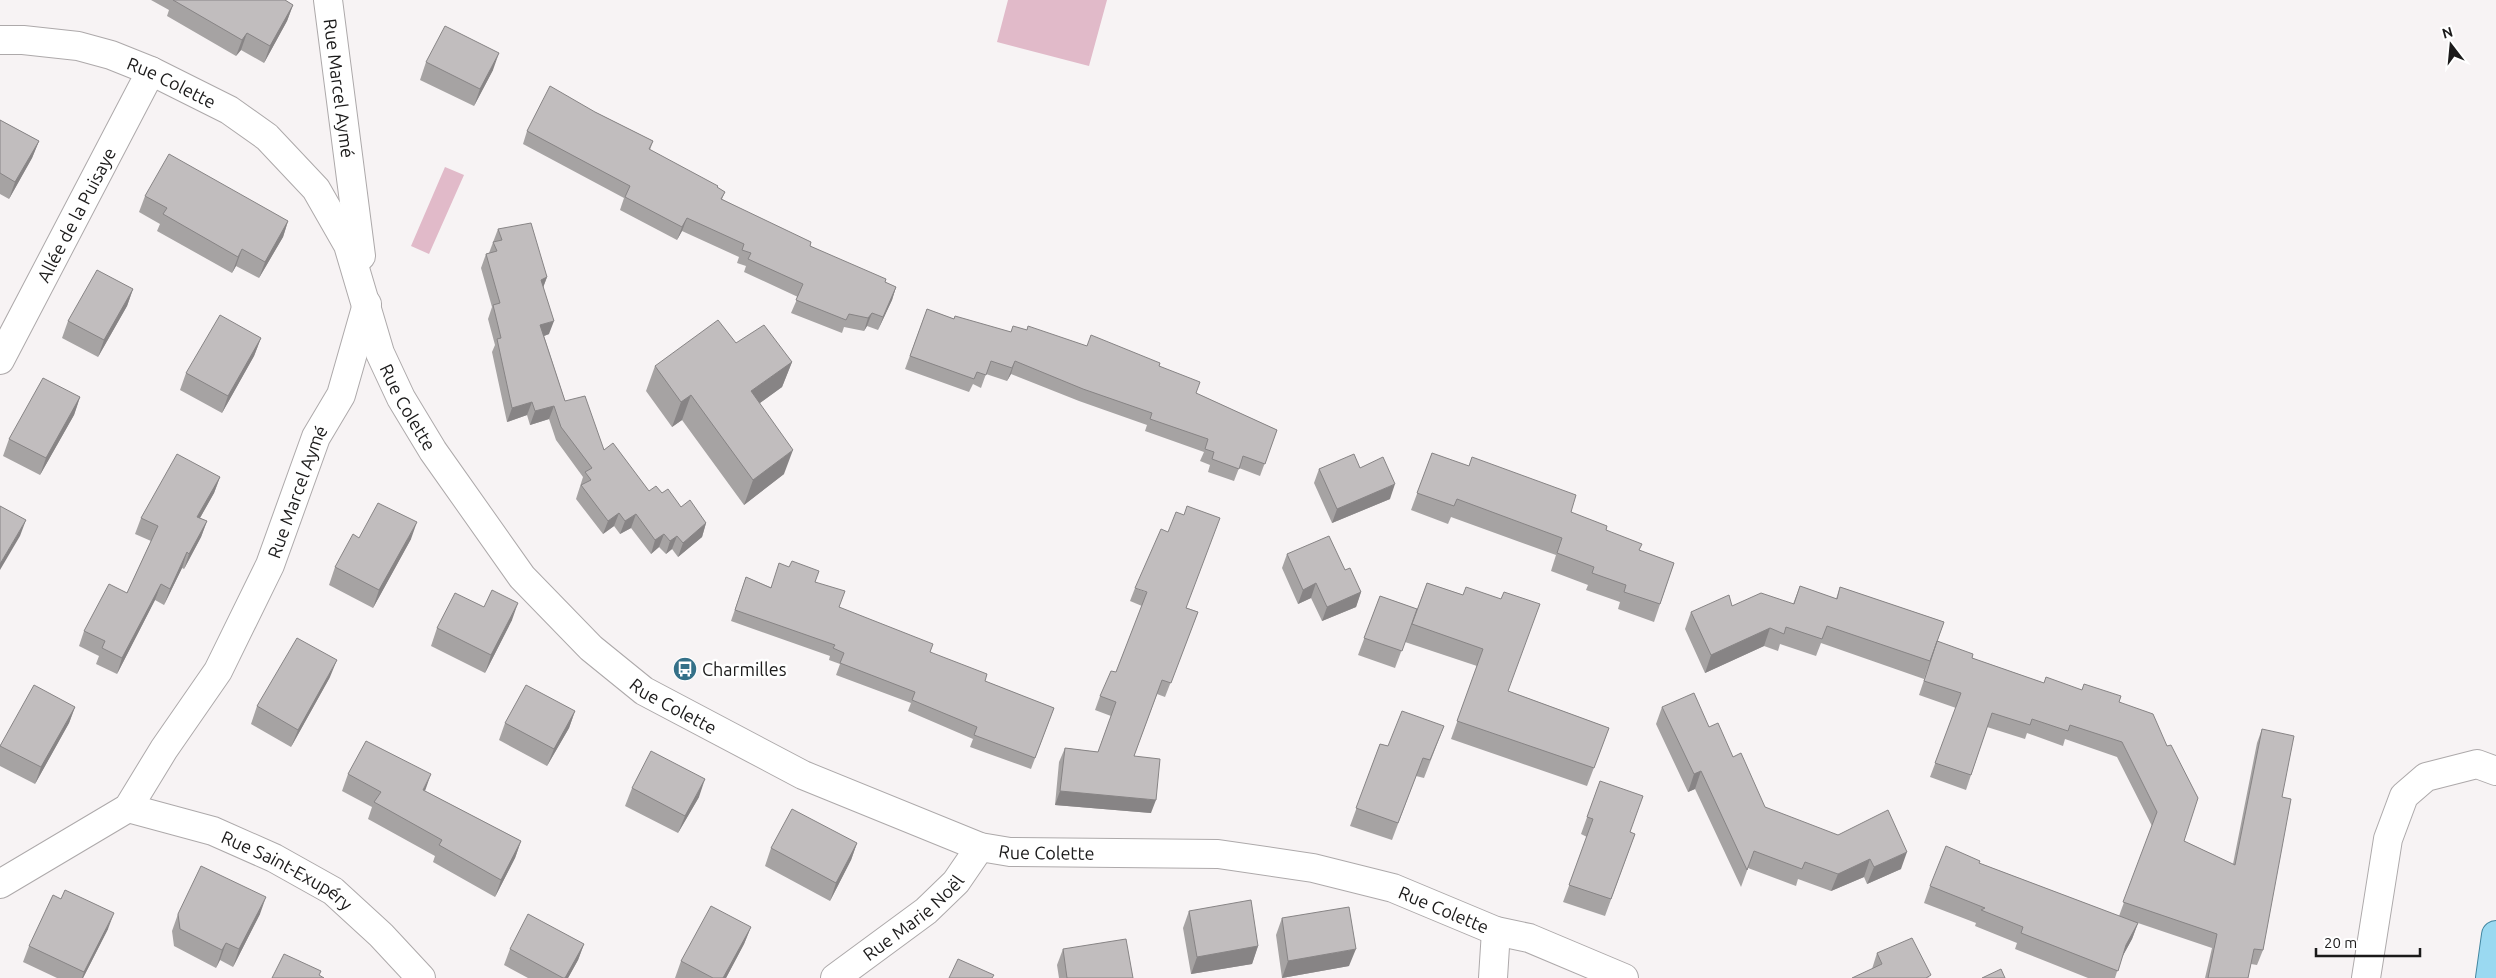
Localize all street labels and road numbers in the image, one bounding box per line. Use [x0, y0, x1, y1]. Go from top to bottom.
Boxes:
street label: Rue Marcel Aymé [320, 17, 358, 159]
street label: Rue Colette [125, 53, 219, 112]
street label: Allée de la Puisaye [33, 144, 119, 285]
street label: Rue Colette [376, 361, 440, 454]
street label: Rue Marcel Aymé [263, 421, 331, 561]
street label: Rue Colette [626, 674, 720, 738]
street label: Rue Saint-Exupéry [219, 826, 357, 914]
street label: Rue Colette [997, 840, 1095, 863]
street label: Rue Marie Noël [859, 871, 968, 964]
street label: Rue Colette [1396, 882, 1492, 937]

